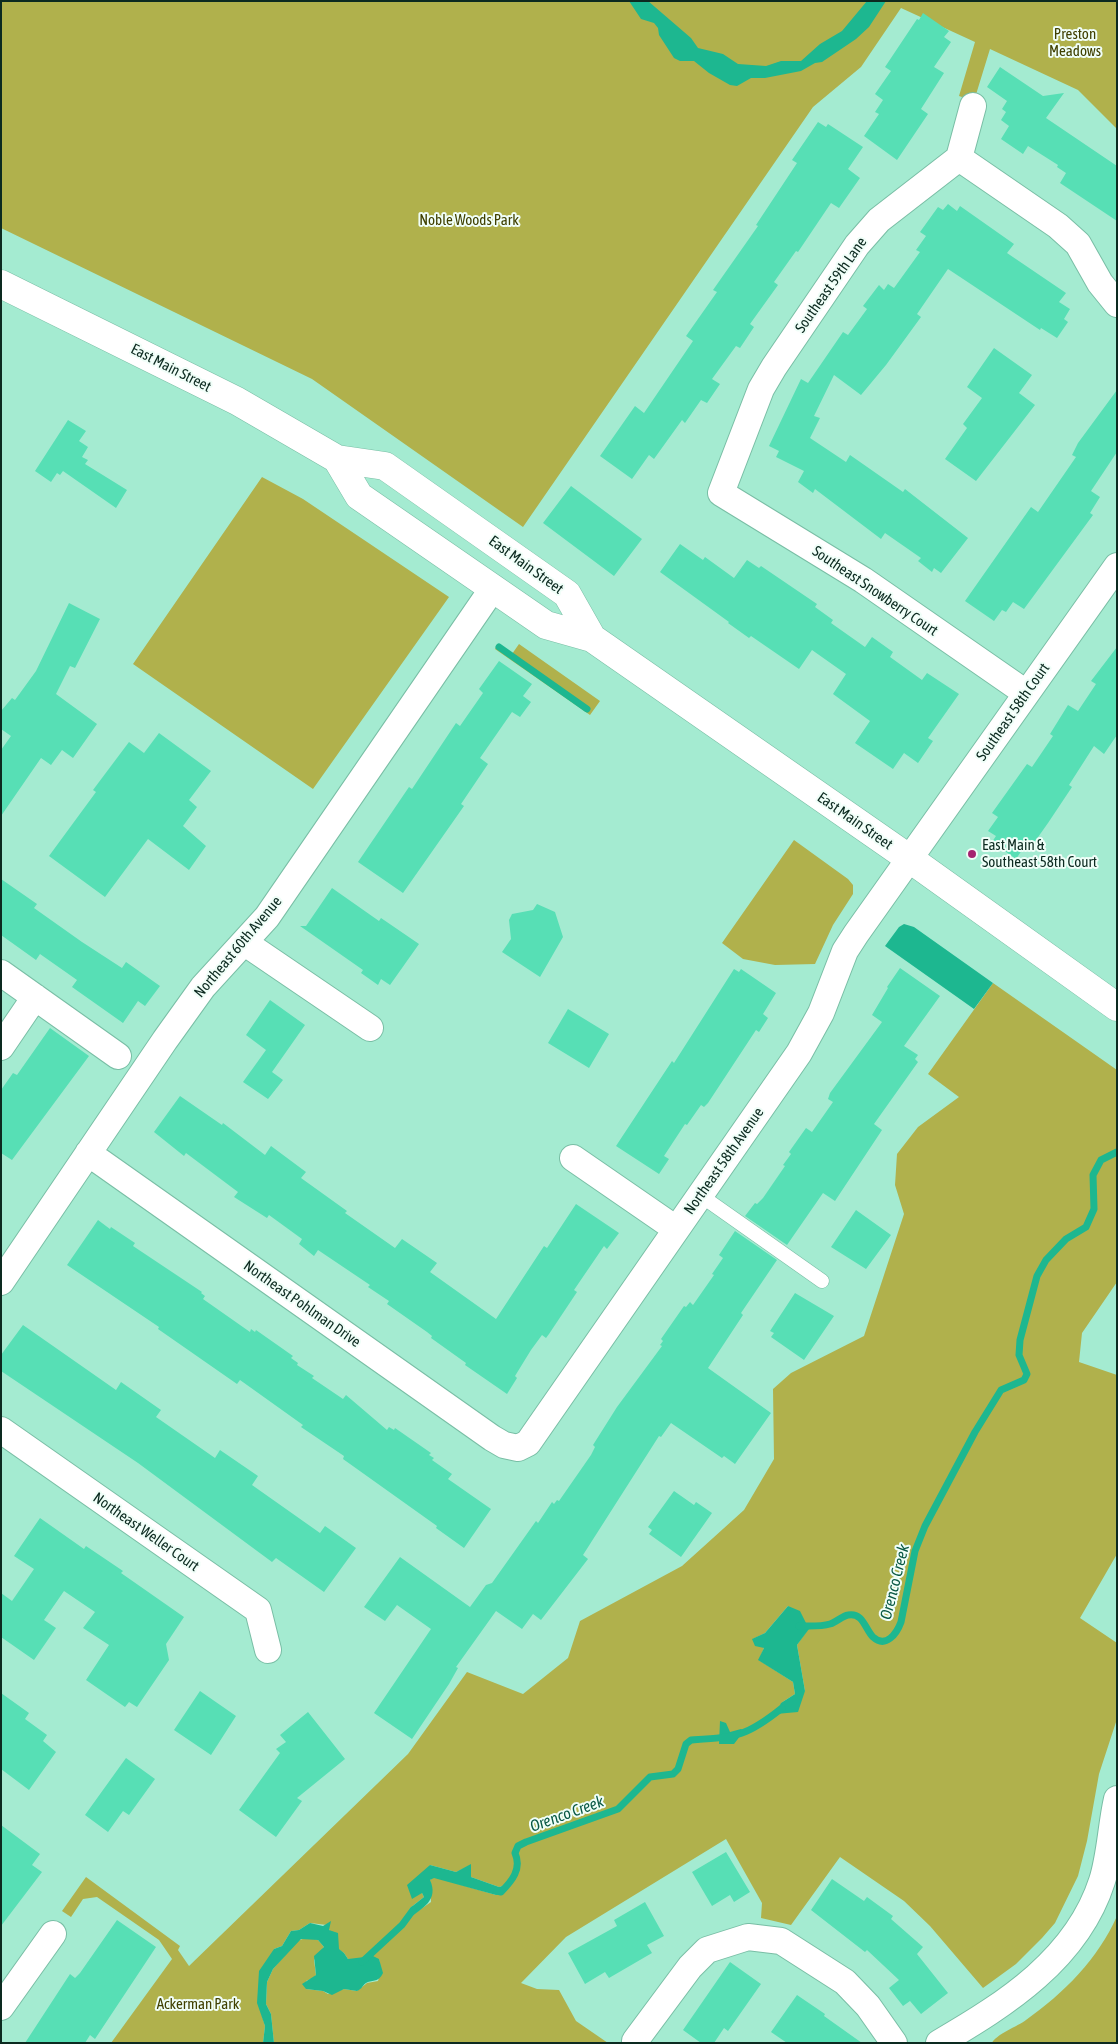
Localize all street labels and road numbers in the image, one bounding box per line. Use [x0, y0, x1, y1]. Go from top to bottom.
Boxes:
street label: Southeast 59th Lane [791, 234, 871, 336]
street label: East Main Street [128, 340, 214, 396]
street label: East Main Street [485, 532, 567, 598]
street label: Southeast Snowberry Court [809, 542, 941, 640]
street label: Southeast 58th Court [973, 660, 1053, 764]
street label: East Main Street [814, 788, 896, 854]
street label: Northeast 60th Avenue [190, 893, 286, 1001]
street label: Northeast 58th Avenue [680, 1104, 768, 1218]
street label: Northeast Pohlman Drive [240, 1257, 364, 1351]
street label: Northeast Weller Court [90, 1489, 202, 1575]

